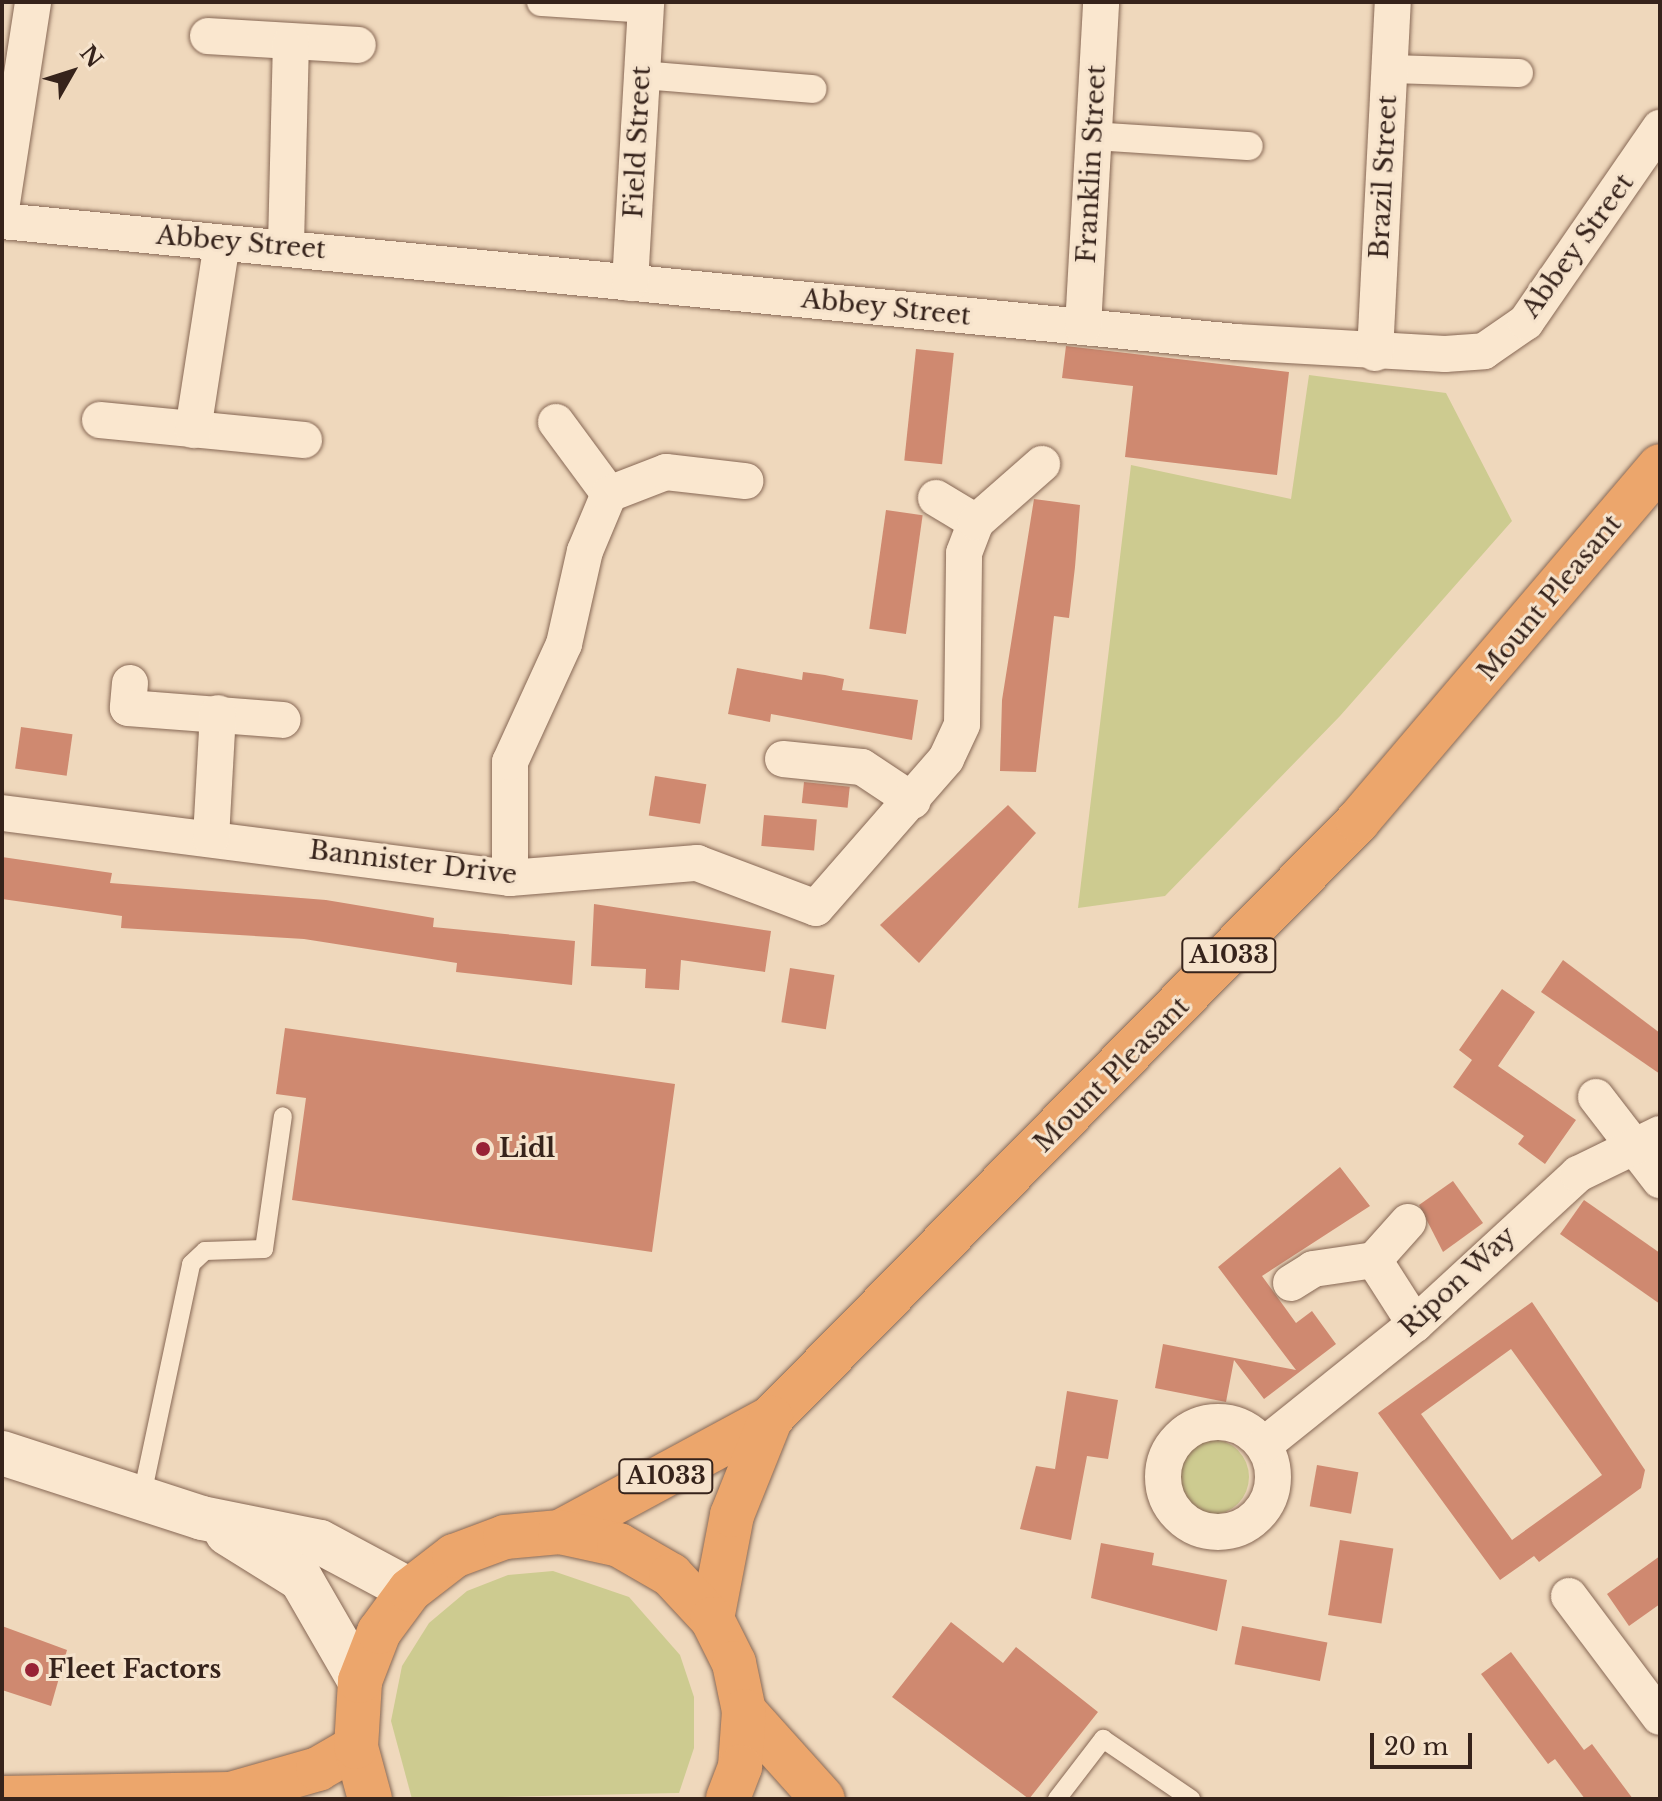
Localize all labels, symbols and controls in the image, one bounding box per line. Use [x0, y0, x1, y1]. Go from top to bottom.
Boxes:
north arrow [32, 32, 112, 112]
text: N [74, 40, 108, 73]
street label: Franklin Street [1071, 64, 1113, 264]
street label: Field Street [618, 65, 658, 219]
street label: Brazil Street [1364, 94, 1404, 260]
street label: Abbey Street [1515, 168, 1641, 324]
street label: Abbey Street [155, 220, 327, 266]
street label: Abbey Street [799, 284, 973, 332]
street label: Mount Pleasant [1472, 509, 1628, 687]
street label: Bannister Drive [307, 835, 519, 891]
road number: A1033 [1181, 935, 1277, 975]
street label: Mount Pleasant [1028, 991, 1196, 1159]
place label: Lidl [499, 1133, 555, 1165]
marker: Lidl [474, 1140, 492, 1158]
street label: Ripon Way [1393, 1220, 1523, 1344]
road number: A1033 [618, 1456, 714, 1496]
place label: Fleet Factors [48, 1654, 221, 1686]
marker: Fleet Factors [23, 1661, 41, 1679]
scale bar [1374, 1717, 1476, 1767]
text: 20 m [1384, 1732, 1449, 1761]

